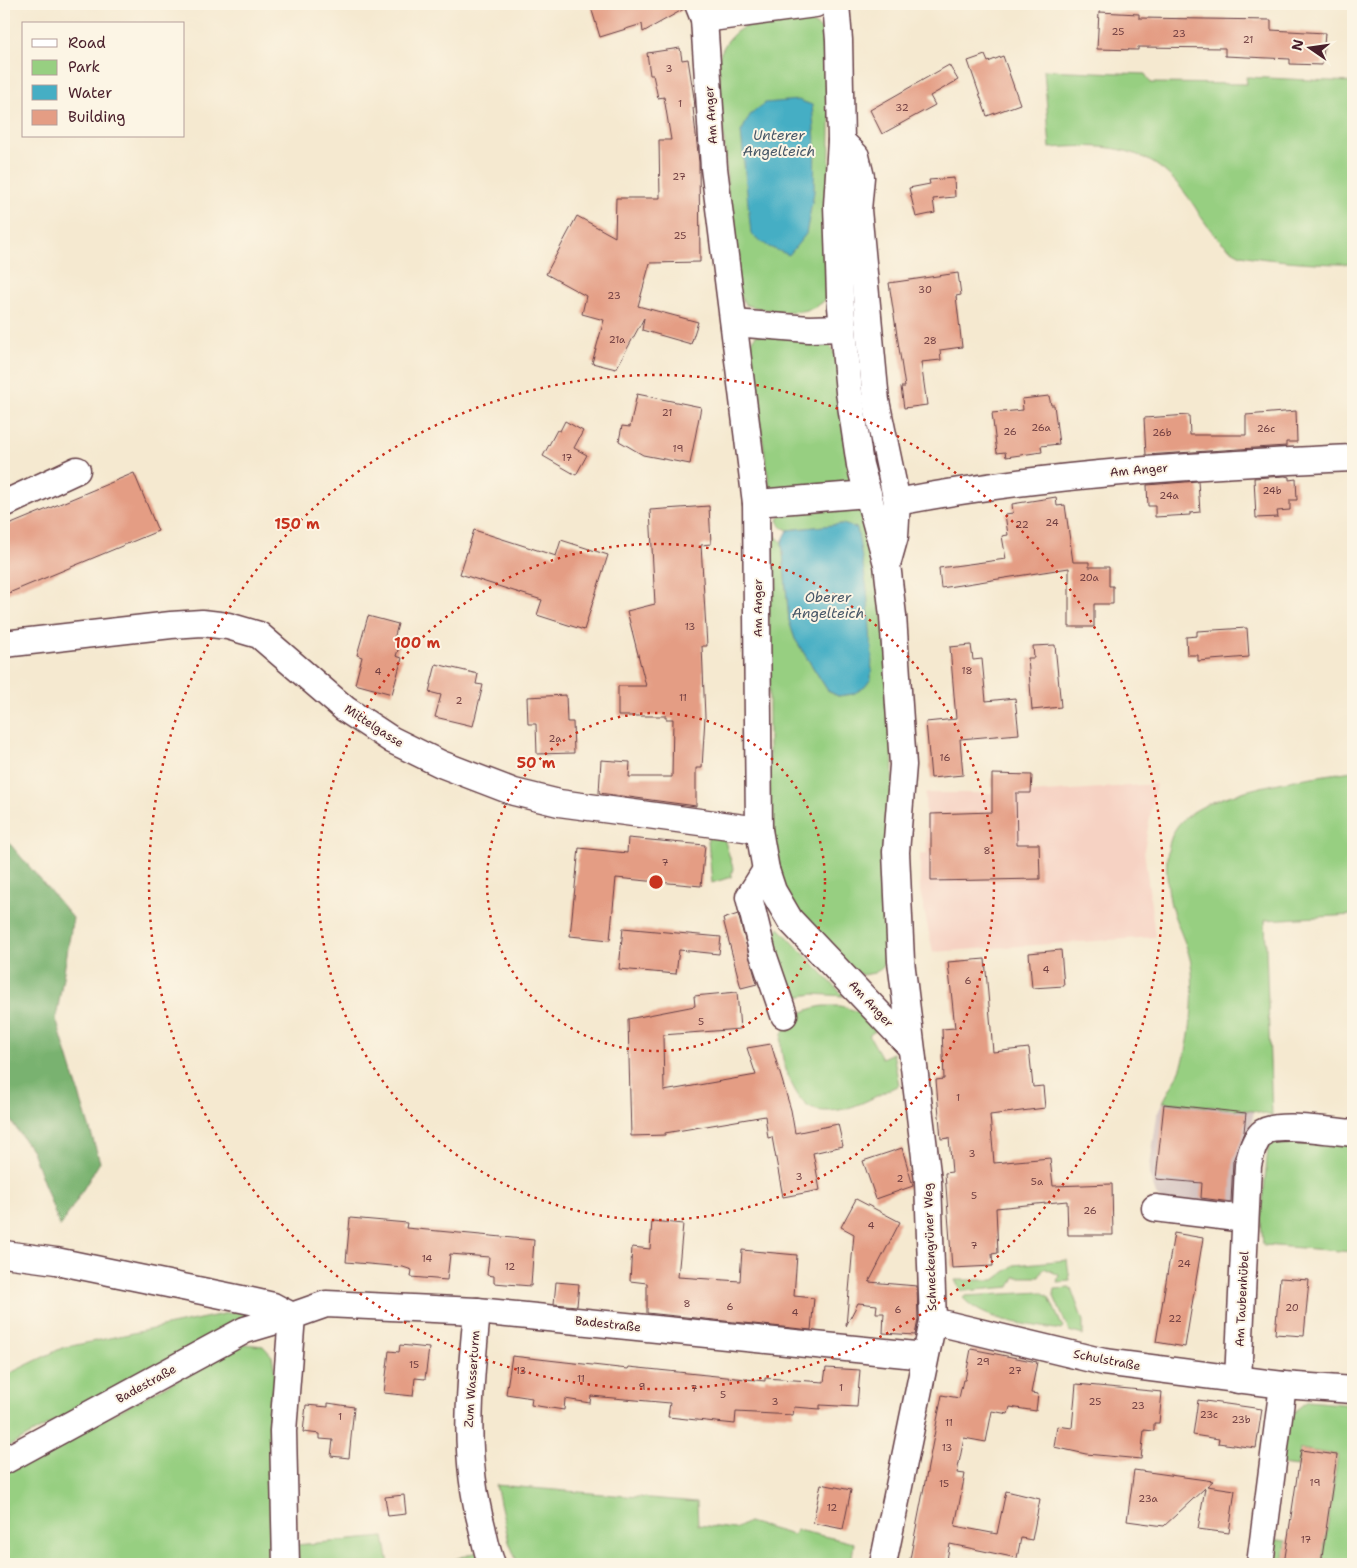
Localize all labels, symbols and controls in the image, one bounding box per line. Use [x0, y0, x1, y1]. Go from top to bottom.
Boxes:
legend [22, 22, 185, 138]
north arrow [1284, 22, 1334, 72]
house number: 25 [1112, 25, 1124, 38]
house number: 23 [1172, 27, 1186, 40]
text: Road [68, 33, 106, 53]
house number: 21 [1243, 33, 1253, 46]
text: N [1287, 38, 1307, 53]
text: Park [68, 57, 100, 77]
house number: 3 [666, 62, 673, 75]
text: Water [68, 83, 112, 103]
street label: Am Anger [701, 85, 721, 145]
house number: 1 [678, 97, 682, 110]
house number: 32 [895, 101, 909, 114]
text: Building [68, 107, 125, 127]
water label: Unterer Angelteich [743, 126, 815, 160]
house number: 27 [672, 170, 686, 183]
house number: 25 [674, 229, 686, 242]
house number: 30 [918, 283, 932, 296]
house number: 23 [607, 289, 621, 302]
house number: 21a [609, 333, 626, 346]
house number: 28 [923, 334, 937, 347]
house number: 21 [662, 406, 672, 419]
house number: 26a [1031, 421, 1052, 434]
house number: 26c [1257, 422, 1275, 435]
house number: 26 [1003, 425, 1017, 438]
house number: 26b [1152, 426, 1172, 439]
house number: 19 [673, 442, 683, 455]
house number: 17 [562, 451, 572, 464]
street label: Am Anger [1109, 459, 1169, 481]
house number: 24b [1262, 484, 1282, 497]
house number: 24a [1159, 489, 1179, 502]
text: 150 m [274, 514, 320, 534]
house number: 24 [1045, 516, 1059, 529]
house number: 22 [1015, 518, 1029, 531]
house number: 20a [1079, 571, 1100, 584]
street label: Am Anger [750, 578, 766, 637]
water label: Oberer Angelteich [792, 588, 864, 622]
house number: 13 [685, 620, 695, 633]
text: 100 m [394, 633, 440, 653]
house number: 18 [961, 664, 973, 677]
house number: 4 [375, 665, 382, 678]
house number: 11 [679, 691, 687, 704]
house number: 2 [456, 694, 463, 707]
street label: Mittelgasse [341, 701, 407, 751]
house number: 2a [549, 732, 562, 745]
house number: 16 [940, 751, 950, 764]
text: 50 m [517, 753, 556, 773]
house number: 8 [984, 844, 991, 857]
house number: 7 [662, 856, 669, 869]
centre of rings [647, 873, 665, 891]
house number: 4 [1043, 963, 1050, 976]
house number: 6 [965, 974, 972, 987]
street label: Am Anger [845, 977, 897, 1031]
house number: 5 [698, 1015, 704, 1028]
house number: 1 [956, 1091, 960, 1104]
house number: 3 [969, 1147, 976, 1160]
house number: 3 [796, 1170, 803, 1183]
house number: 2 [897, 1172, 904, 1185]
house number: 5a [1031, 1175, 1044, 1188]
street label: Schneckengrüner Weg [920, 1183, 940, 1311]
house number: 5 [971, 1189, 977, 1202]
house number: 26 [1083, 1204, 1097, 1217]
house number: 4 [868, 1219, 875, 1232]
house number: 7 [971, 1239, 978, 1252]
street label: Am Taubenhübel [1232, 1250, 1253, 1347]
house number: 14 [422, 1252, 432, 1265]
house number: 24 [1177, 1257, 1191, 1270]
house number: 12 [505, 1260, 515, 1273]
house number: 8 [684, 1297, 691, 1310]
house number: 6 [727, 1300, 734, 1313]
house number: 20 [1285, 1301, 1299, 1314]
house number: 6 [895, 1303, 902, 1316]
house number: 4 [792, 1306, 799, 1319]
house number: 22 [1168, 1312, 1182, 1325]
street label: Badestraße [574, 1313, 642, 1335]
street label: Zum Wasserturm [461, 1330, 483, 1428]
street label: Schulstraße [1072, 1346, 1142, 1374]
house number: 29 [976, 1355, 990, 1368]
house number: 15 [409, 1358, 419, 1371]
street label: Badestraße [113, 1361, 179, 1407]
house number: 13 [516, 1364, 526, 1377]
house number: 27 [1008, 1364, 1022, 1377]
house number: 11 [577, 1372, 585, 1385]
house number: 9 [639, 1380, 646, 1393]
house number: 1 [839, 1381, 843, 1394]
house number: 7 [691, 1382, 698, 1395]
house number: 5 [720, 1388, 726, 1401]
house number: 3 [772, 1395, 779, 1408]
house number: 25 [1089, 1395, 1101, 1408]
house number: 23 [1131, 1399, 1145, 1412]
house number: 23c [1200, 1408, 1218, 1421]
house number: 1 [338, 1410, 342, 1423]
house number: 23b [1231, 1413, 1251, 1426]
house number: 11 [945, 1416, 953, 1429]
house number: 13 [942, 1441, 952, 1454]
house number: 19 [1310, 1476, 1320, 1489]
house number: 15 [939, 1477, 949, 1490]
house number: 23a [1138, 1492, 1159, 1505]
house number: 12 [827, 1501, 837, 1514]
house number: 17 [1301, 1533, 1311, 1546]

